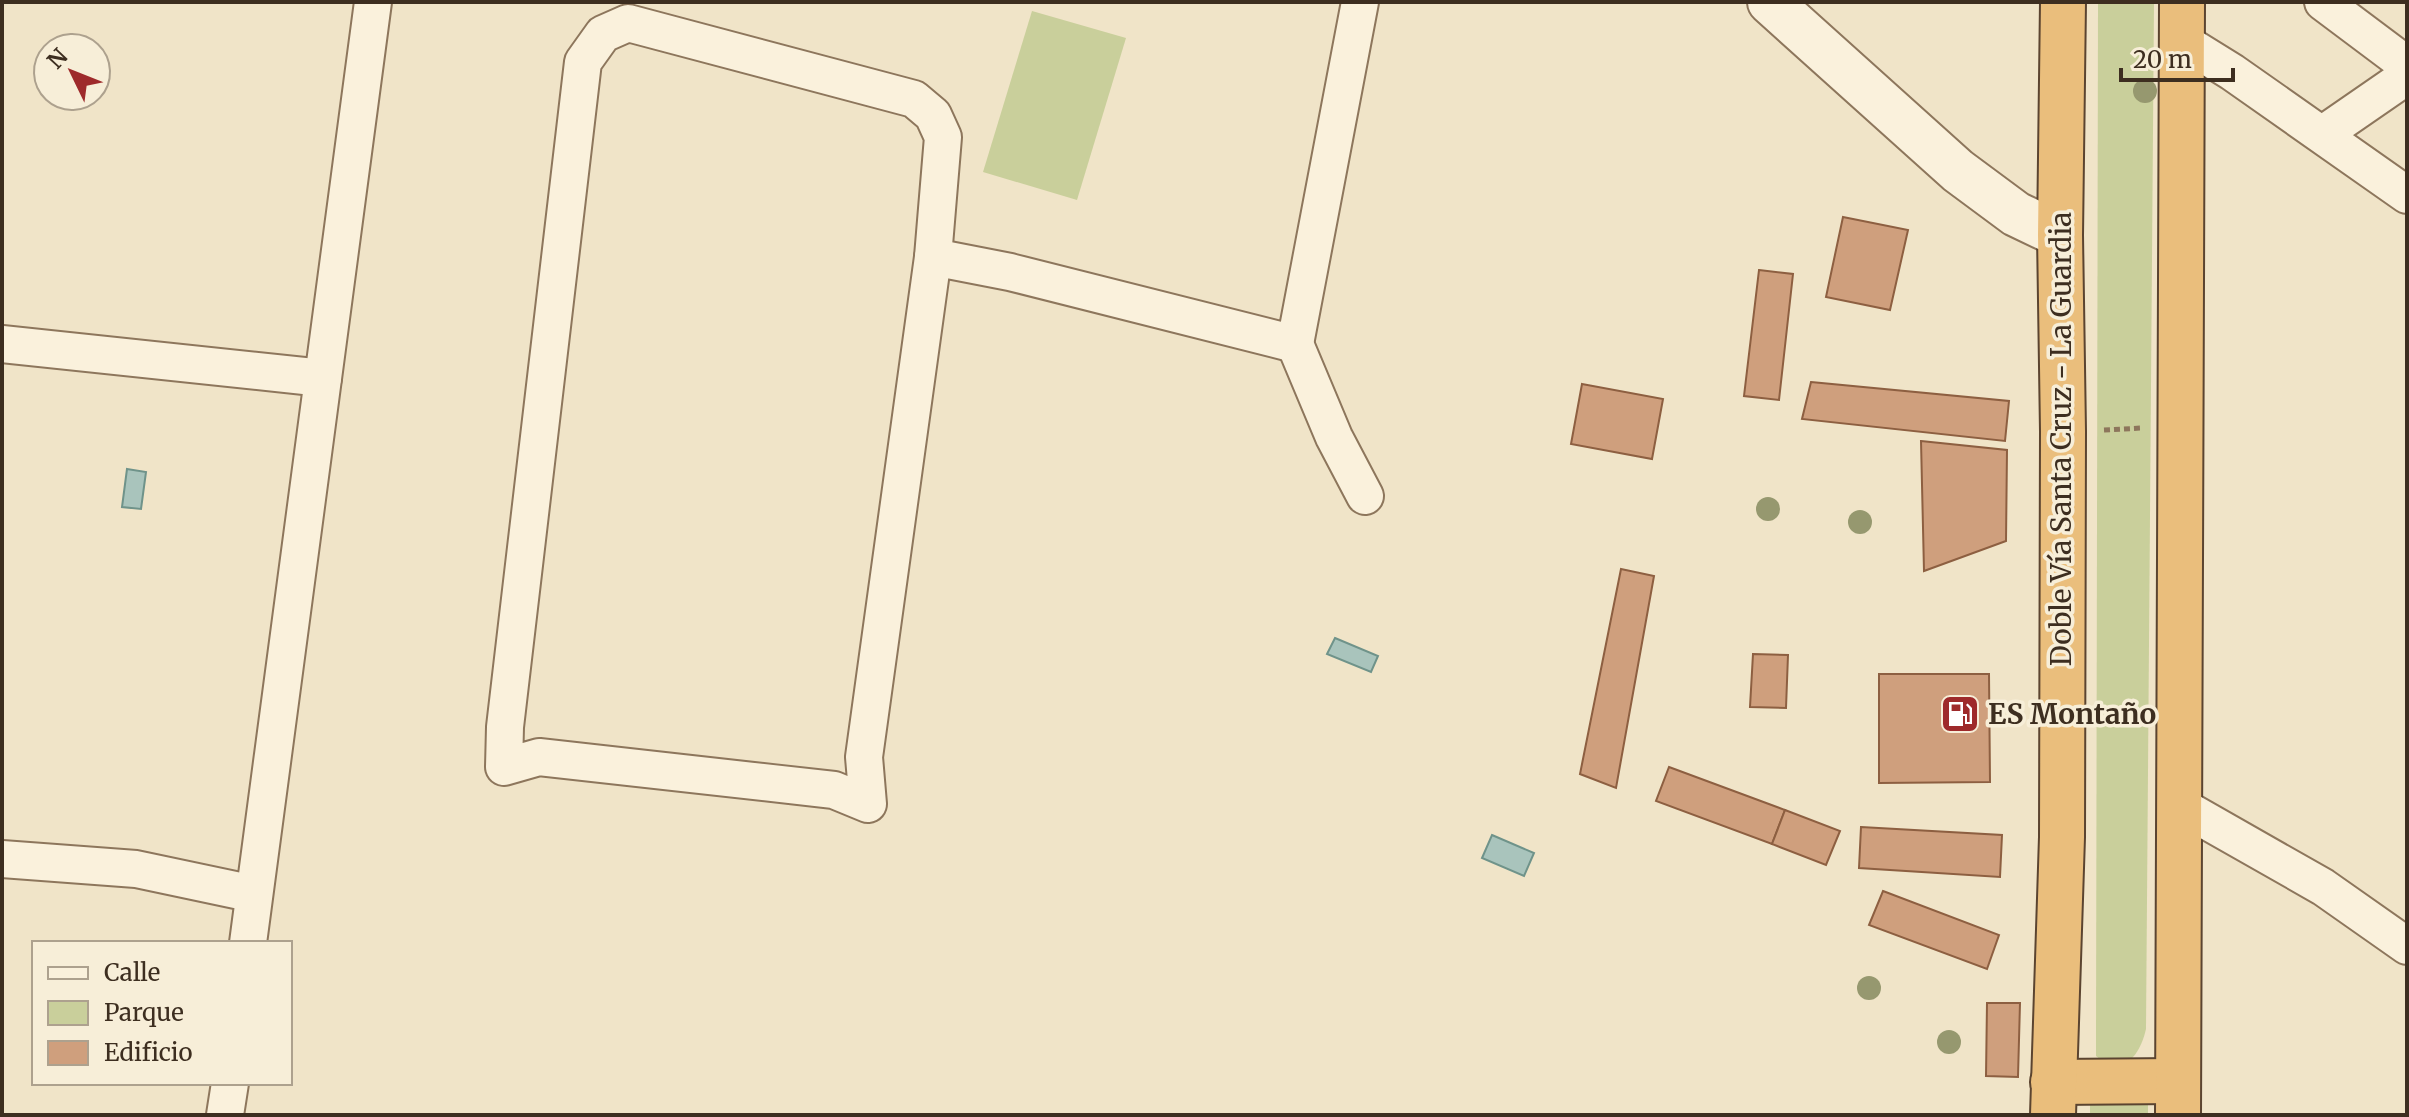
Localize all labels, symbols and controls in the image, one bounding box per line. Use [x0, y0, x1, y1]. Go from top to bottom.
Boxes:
north arrow [32, 32, 112, 112]
scale bar [2121, 32, 2233, 82]
text: N [41, 42, 74, 74]
text: 20 m [2133, 44, 2192, 75]
street label: Doble Vía Santa Cruz - La Guardia [2043, 212, 2079, 666]
fuel station icon: ES Montaño [1939, 693, 1981, 735]
place label: ES Montaño [1988, 696, 2156, 732]
legend [32, 941, 292, 1085]
text: Calle [104, 957, 160, 988]
text: Parque [104, 997, 184, 1028]
text: Edificio [104, 1037, 192, 1068]

